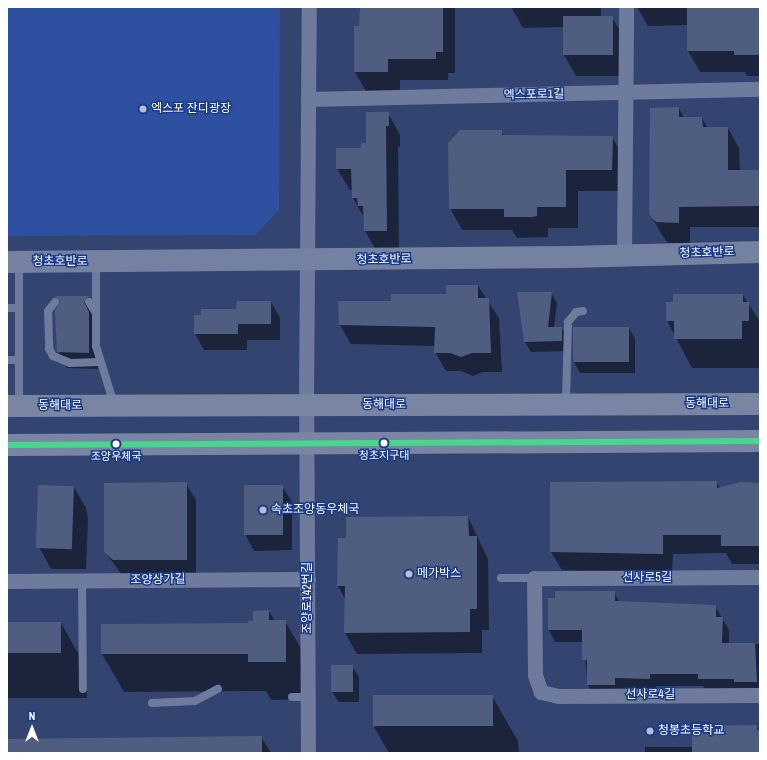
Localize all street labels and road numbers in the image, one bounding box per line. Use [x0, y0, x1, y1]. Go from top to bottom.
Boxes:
street label: 엑스포로1길 [504, 87, 564, 103]
street label: 청초호반로 [679, 245, 735, 261]
street label: 청초호반로 [356, 252, 412, 268]
street label: 청초호반로 [32, 255, 88, 269]
street label: 동해대로 [685, 397, 729, 411]
street label: 동해대로 [362, 398, 406, 412]
street label: 동해대로 [38, 399, 82, 413]
street label: 조양로142번길 [301, 562, 315, 634]
street label: 선사로5길 [622, 571, 672, 585]
street label: 조양상가길 [130, 572, 186, 588]
street label: 선사로4길 [625, 688, 675, 702]

